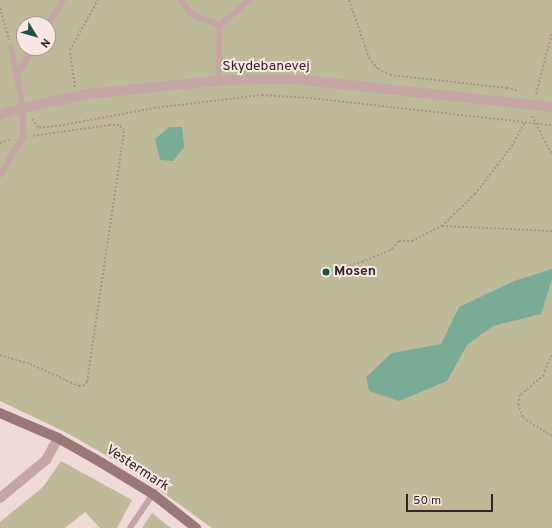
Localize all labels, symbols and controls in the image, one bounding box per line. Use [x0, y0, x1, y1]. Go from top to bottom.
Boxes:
north arrow [16, 16, 56, 56]
text: N [37, 35, 53, 50]
street label: Skydebanevej [222, 59, 310, 75]
place label: Mosen [334, 264, 376, 280]
marker: Mosen [321, 267, 331, 277]
street label: Vestermark [102, 442, 172, 496]
scale bar [408, 486, 495, 512]
text: 50 m [413, 493, 441, 509]

